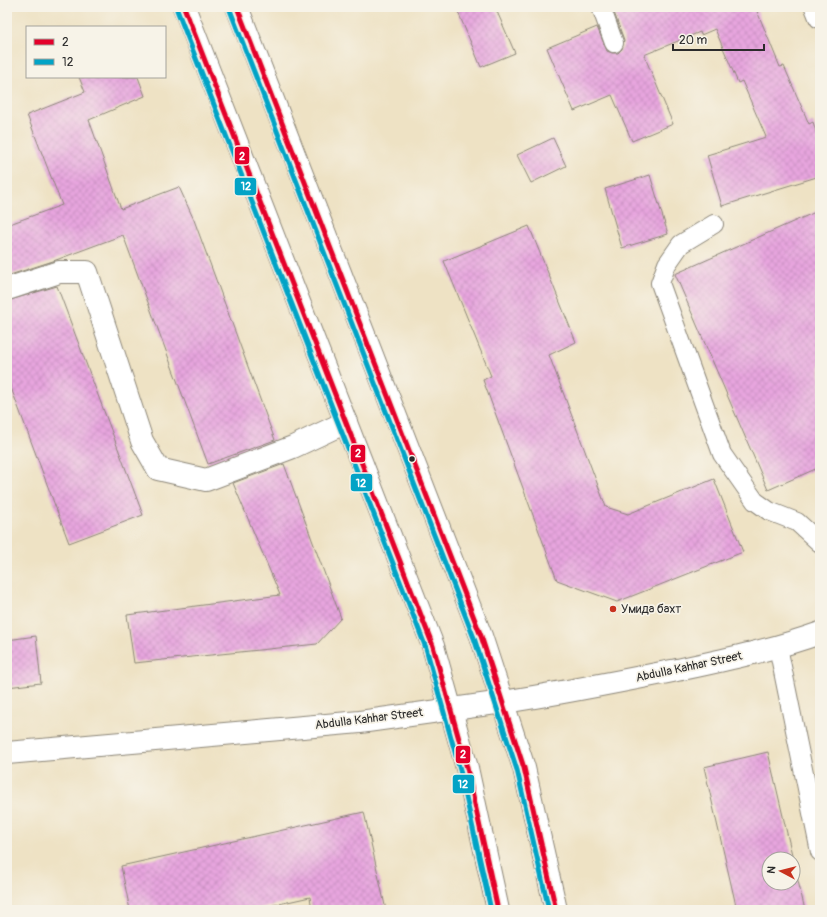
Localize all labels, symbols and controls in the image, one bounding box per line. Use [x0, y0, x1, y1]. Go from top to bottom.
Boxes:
legend [26, 26, 166, 78]
scale bar [673, 26, 764, 52]
text: 20 m [679, 33, 708, 48]
text: 2 [62, 35, 69, 50]
text: 12 [62, 55, 74, 70]
line badge: 2 [234, 146, 250, 165]
text: 2 [239, 150, 245, 163]
line badge: 12 [234, 177, 257, 196]
text: 12 [241, 180, 251, 193]
line badge: 2 [350, 444, 366, 463]
text: 2 [355, 447, 361, 460]
unlabelled marker [407, 454, 417, 464]
line badge: 12 [350, 473, 373, 492]
text: 12 [356, 477, 366, 490]
place label: Умида бахт [621, 602, 681, 617]
marker: Умида бахт [608, 604, 618, 614]
street label: Abdulla Kahhar Street [634, 648, 744, 686]
street label: Abdulla Kahhar Street [314, 705, 424, 733]
line badge: 2 [455, 745, 471, 764]
text: 2 [460, 748, 466, 761]
line badge: 12 [452, 774, 475, 794]
text: 12 [458, 778, 468, 791]
north arrow [761, 851, 801, 891]
text: N [765, 865, 779, 874]

